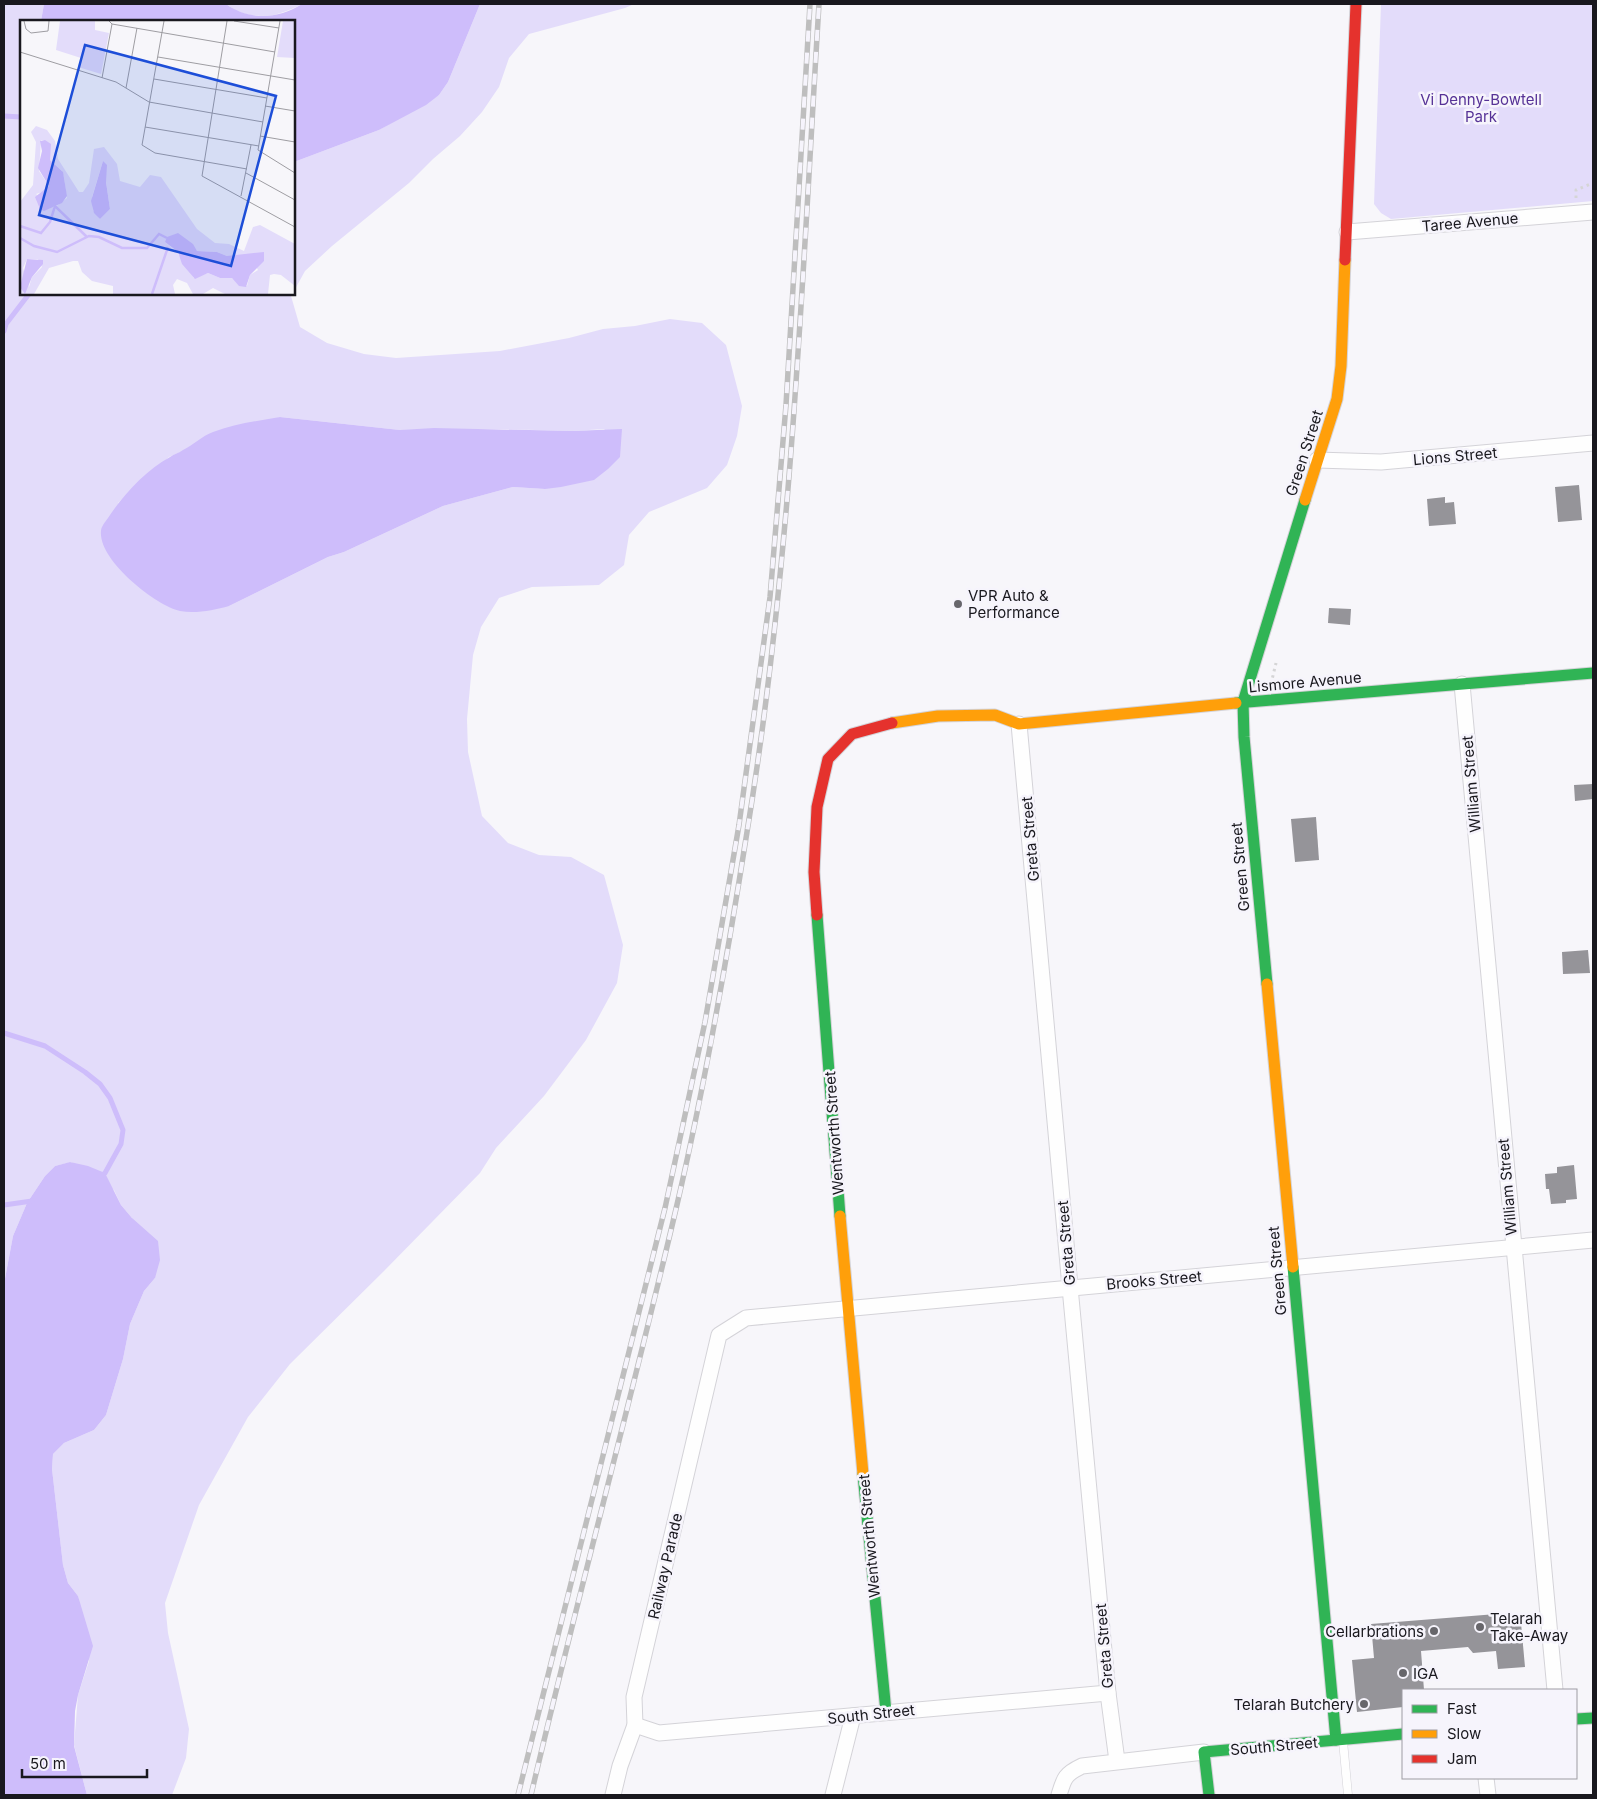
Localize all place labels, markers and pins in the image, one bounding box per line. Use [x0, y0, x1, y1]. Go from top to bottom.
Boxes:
place label: VPR Auto & Performance [968, 586, 1060, 622]
marker: VPR Auto & Performance [952, 598, 964, 610]
place label: Telarah Take-Away [1490, 1609, 1569, 1645]
marker: Telarah Take-Away [1474, 1621, 1486, 1633]
place label: Cellarbrations [1325, 1622, 1424, 1641]
marker: Cellarbrations [1428, 1625, 1440, 1637]
place label: IGA [1413, 1664, 1438, 1683]
marker: IGA [1397, 1667, 1409, 1679]
place label: Telarah Butchery [1234, 1695, 1355, 1714]
marker: Telarah Butchery [1358, 1698, 1370, 1710]

